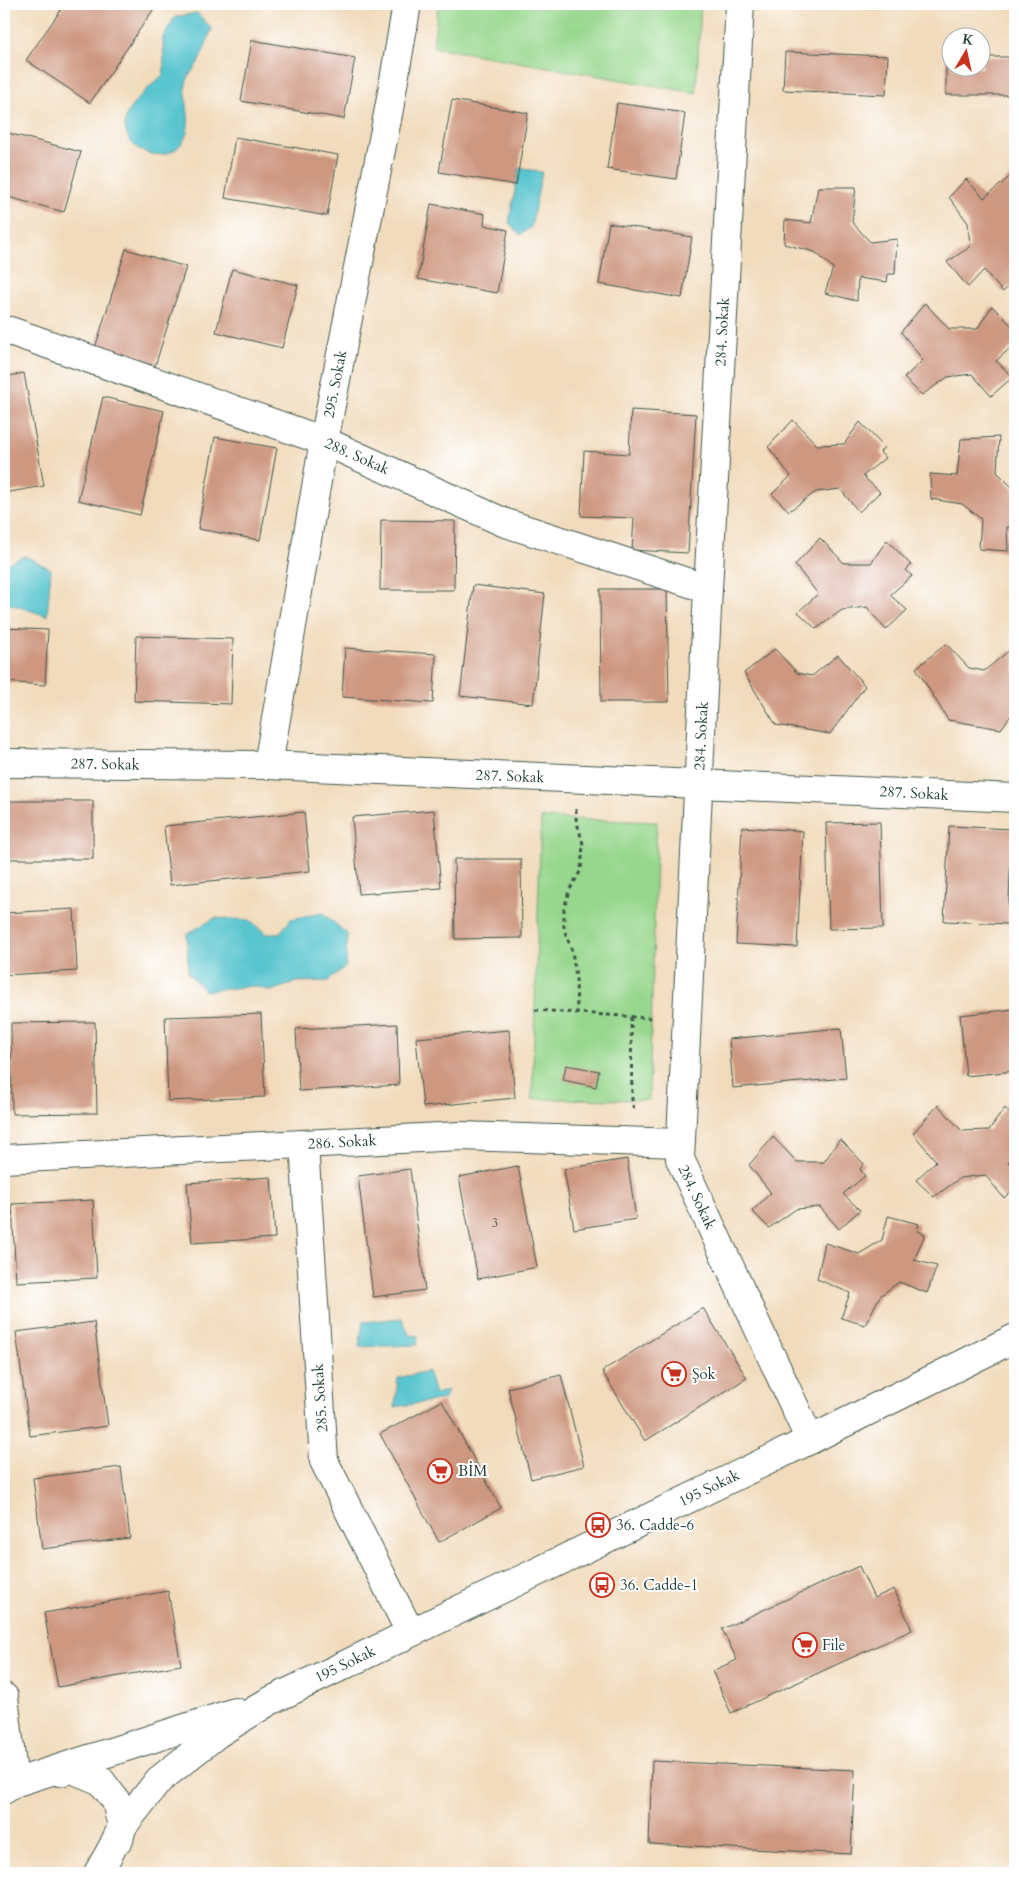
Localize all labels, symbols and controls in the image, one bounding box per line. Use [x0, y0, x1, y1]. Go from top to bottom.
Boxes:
north arrow [942, 28, 992, 78]
text: K [961, 29, 976, 50]
street label: 284. Sokak [710, 297, 734, 367]
street label: 295. Sokak [319, 348, 351, 420]
street label: 288. Sokak [321, 433, 393, 479]
street label: 284. Sokak [689, 701, 713, 771]
street label: 287. Sokak [70, 753, 140, 775]
street label: 287. Sokak [475, 765, 545, 787]
street label: 287. Sokak [879, 781, 949, 805]
street label: 286. Sokak [307, 1130, 377, 1154]
street label: 284. Sokak [673, 1161, 721, 1233]
house number: 3 [492, 1215, 498, 1231]
supermarket icon: Şok [661, 1361, 687, 1387]
street label: 285. Sokak [308, 1363, 332, 1433]
place label: Şok [692, 1364, 716, 1384]
supermarket icon: BİM [427, 1458, 453, 1484]
place label: BİM [458, 1461, 487, 1481]
street label: 195 Sokak [675, 1465, 743, 1511]
bus stop icon: 36. Cadde-6 [585, 1512, 611, 1538]
place label: 36. Cadde-6 [616, 1515, 695, 1535]
bus stop icon: 36. Cadde-1 [589, 1572, 615, 1598]
place label: 36. Cadde-1 [620, 1575, 698, 1595]
supermarket icon: File [792, 1632, 818, 1658]
place label: File [822, 1635, 846, 1655]
street label: 195 Sokak [311, 1641, 379, 1687]

